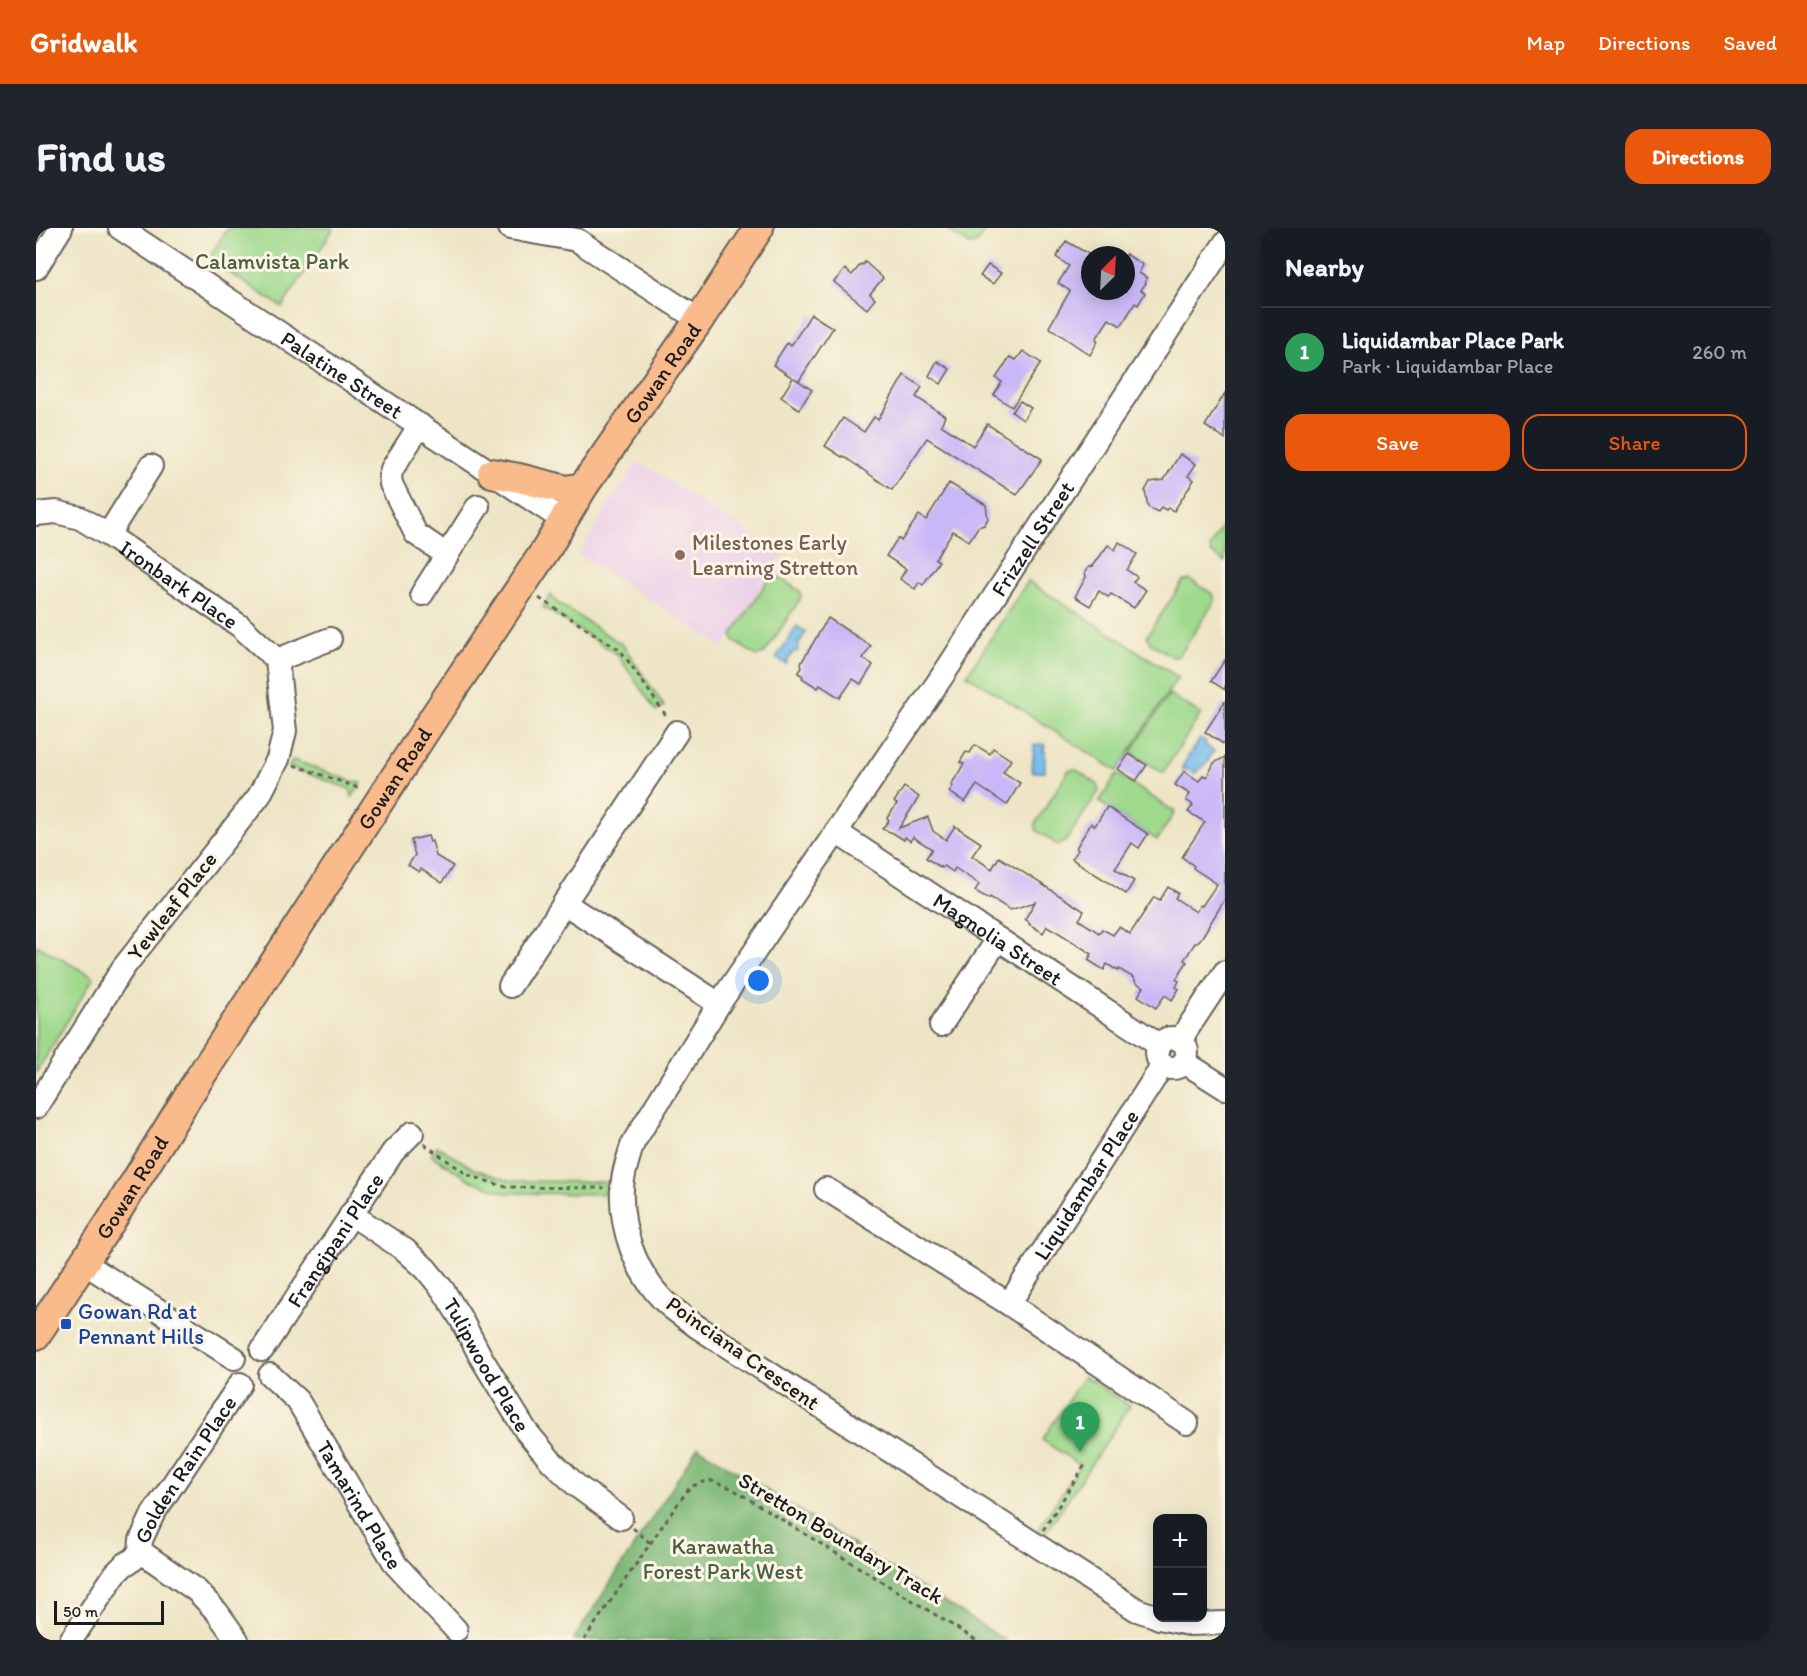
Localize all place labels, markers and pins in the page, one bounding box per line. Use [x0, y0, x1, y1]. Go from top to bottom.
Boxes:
place label: Milestones Early Learning Stretton [692, 529, 859, 581]
marker: Milestones Early Learning Stretton [673, 548, 687, 562]
place label: Gowan Rd at Pennant Hills [78, 1298, 204, 1350]
marker: Gowan Rd at Pennant Hills [59, 1317, 73, 1331]
pin: 1 [1060, 1402, 1100, 1452]

